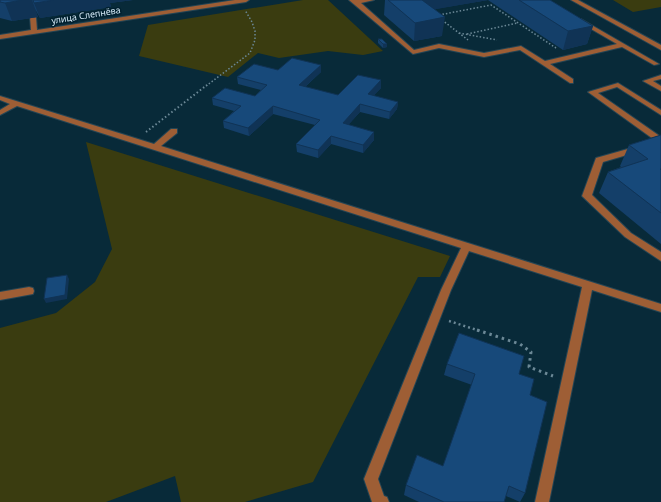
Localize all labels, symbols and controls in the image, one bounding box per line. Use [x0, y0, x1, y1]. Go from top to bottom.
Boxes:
street label: улица Слепнёва [50, 3, 122, 27]

